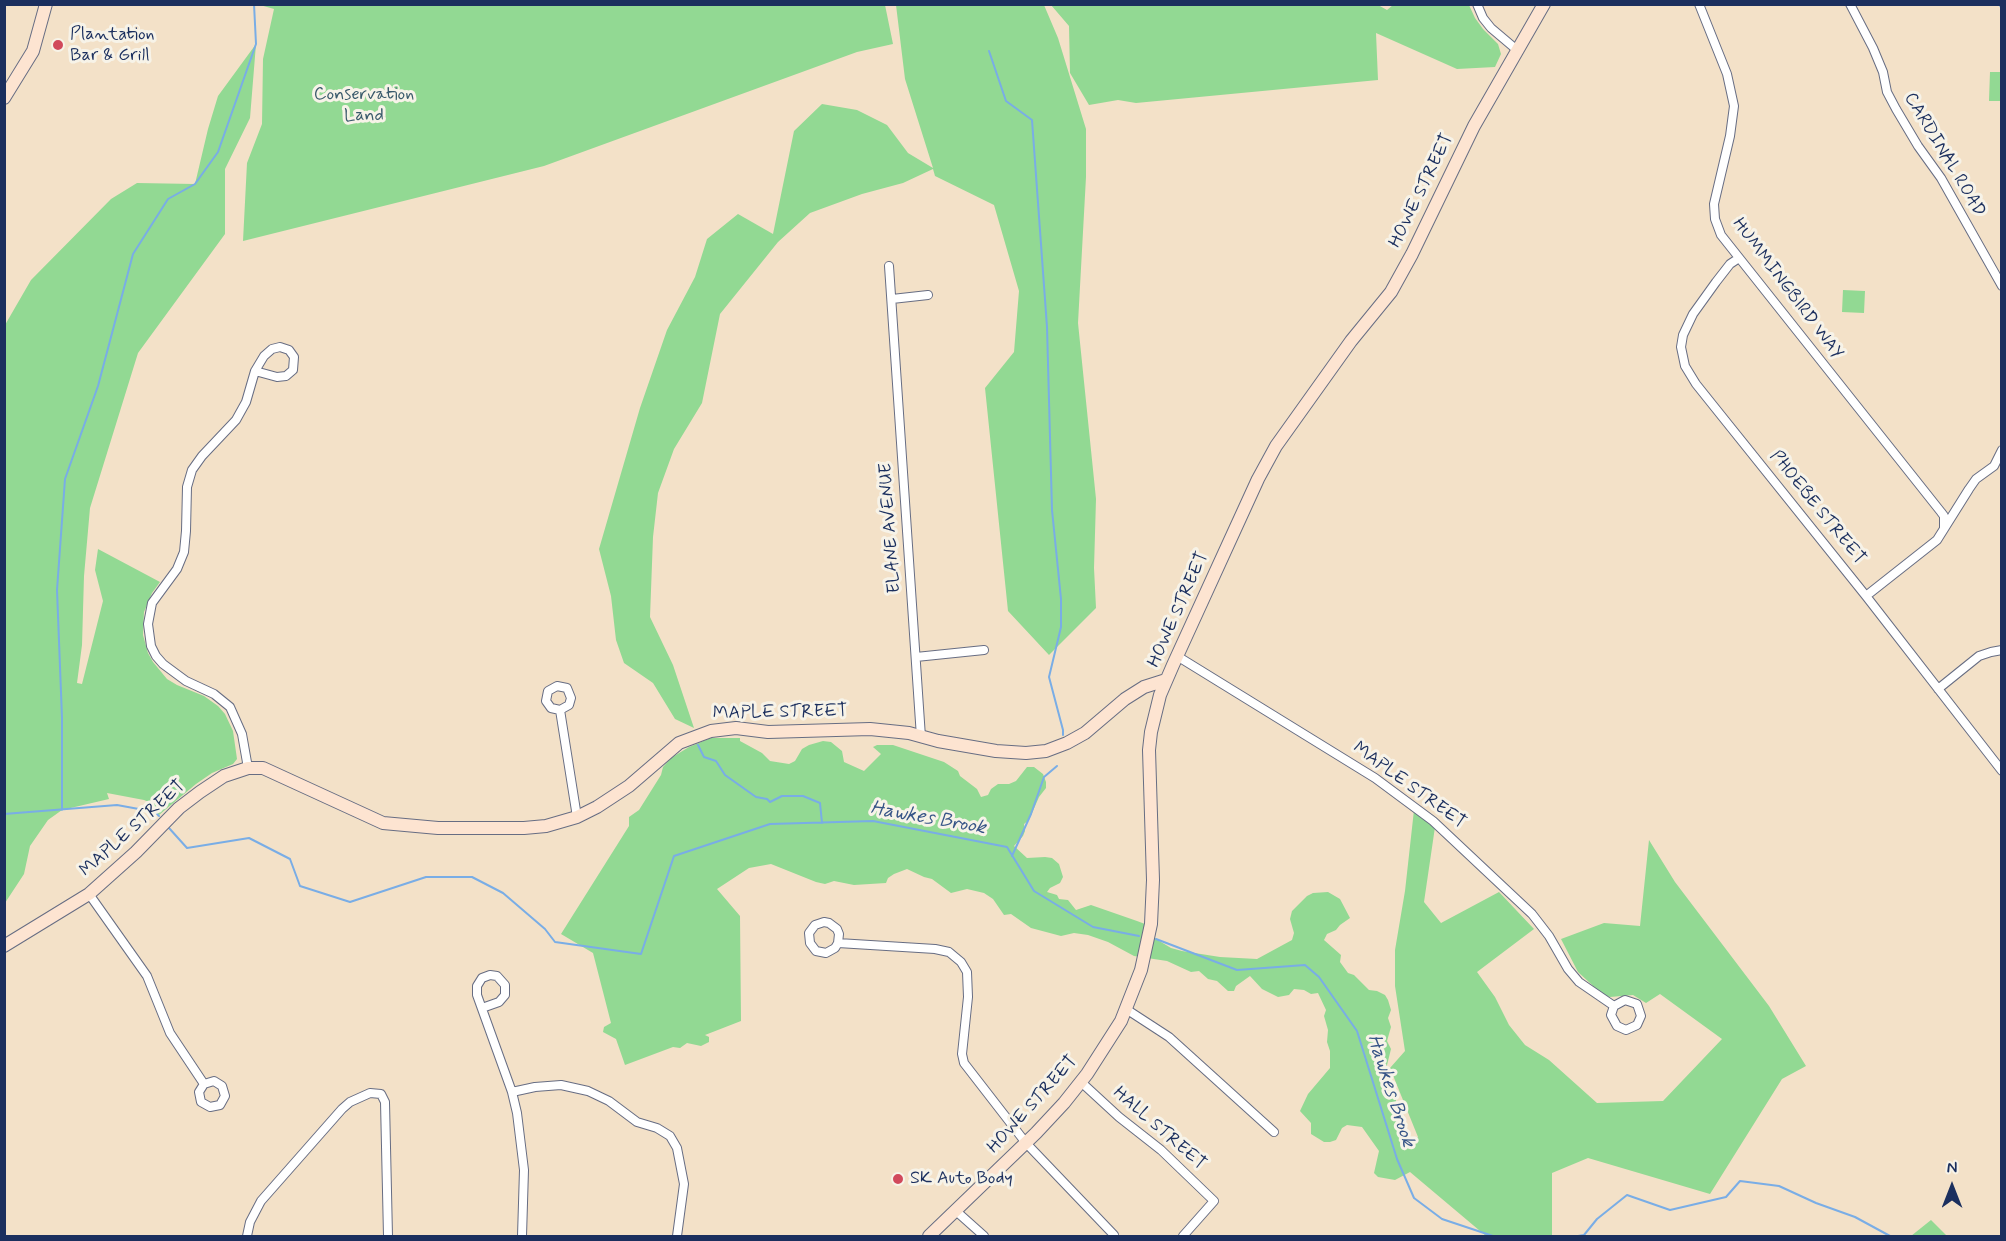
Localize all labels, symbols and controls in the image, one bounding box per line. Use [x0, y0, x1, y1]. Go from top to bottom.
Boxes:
place label: Plantation Bar & Grill [70, 24, 155, 66]
marker: Plantation Bar & Grill [51, 38, 65, 52]
park label: Conservation Land [314, 84, 414, 127]
street label: CARDINAL ROAD [1898, 89, 1990, 221]
street label: HOWE STREET [1385, 130, 1459, 252]
street label: HUMMINGBIRD WAY [1727, 214, 1847, 364]
street label: PHOEBE STREET [1764, 447, 1870, 569]
street label: ELANE AVENUE [876, 462, 906, 594]
street label: HOWE STREET [1144, 549, 1214, 671]
street label: MAPLE STREET [713, 701, 847, 725]
street label: MAPLE STREET [1348, 738, 1470, 834]
street label: MAPLE STREET [76, 776, 190, 882]
water label: Hawkes Brook [868, 797, 988, 841]
water label: Hawkes Brook [1361, 1032, 1419, 1150]
street label: HOWE STREET [983, 1052, 1083, 1158]
street label: HALL STREET [1108, 1083, 1210, 1175]
north arrow [1922, 1157, 1982, 1217]
text: N [1947, 1158, 1957, 1179]
place label: SK Auto Body [910, 1168, 1013, 1190]
marker: SK Auto Body [891, 1172, 905, 1186]

